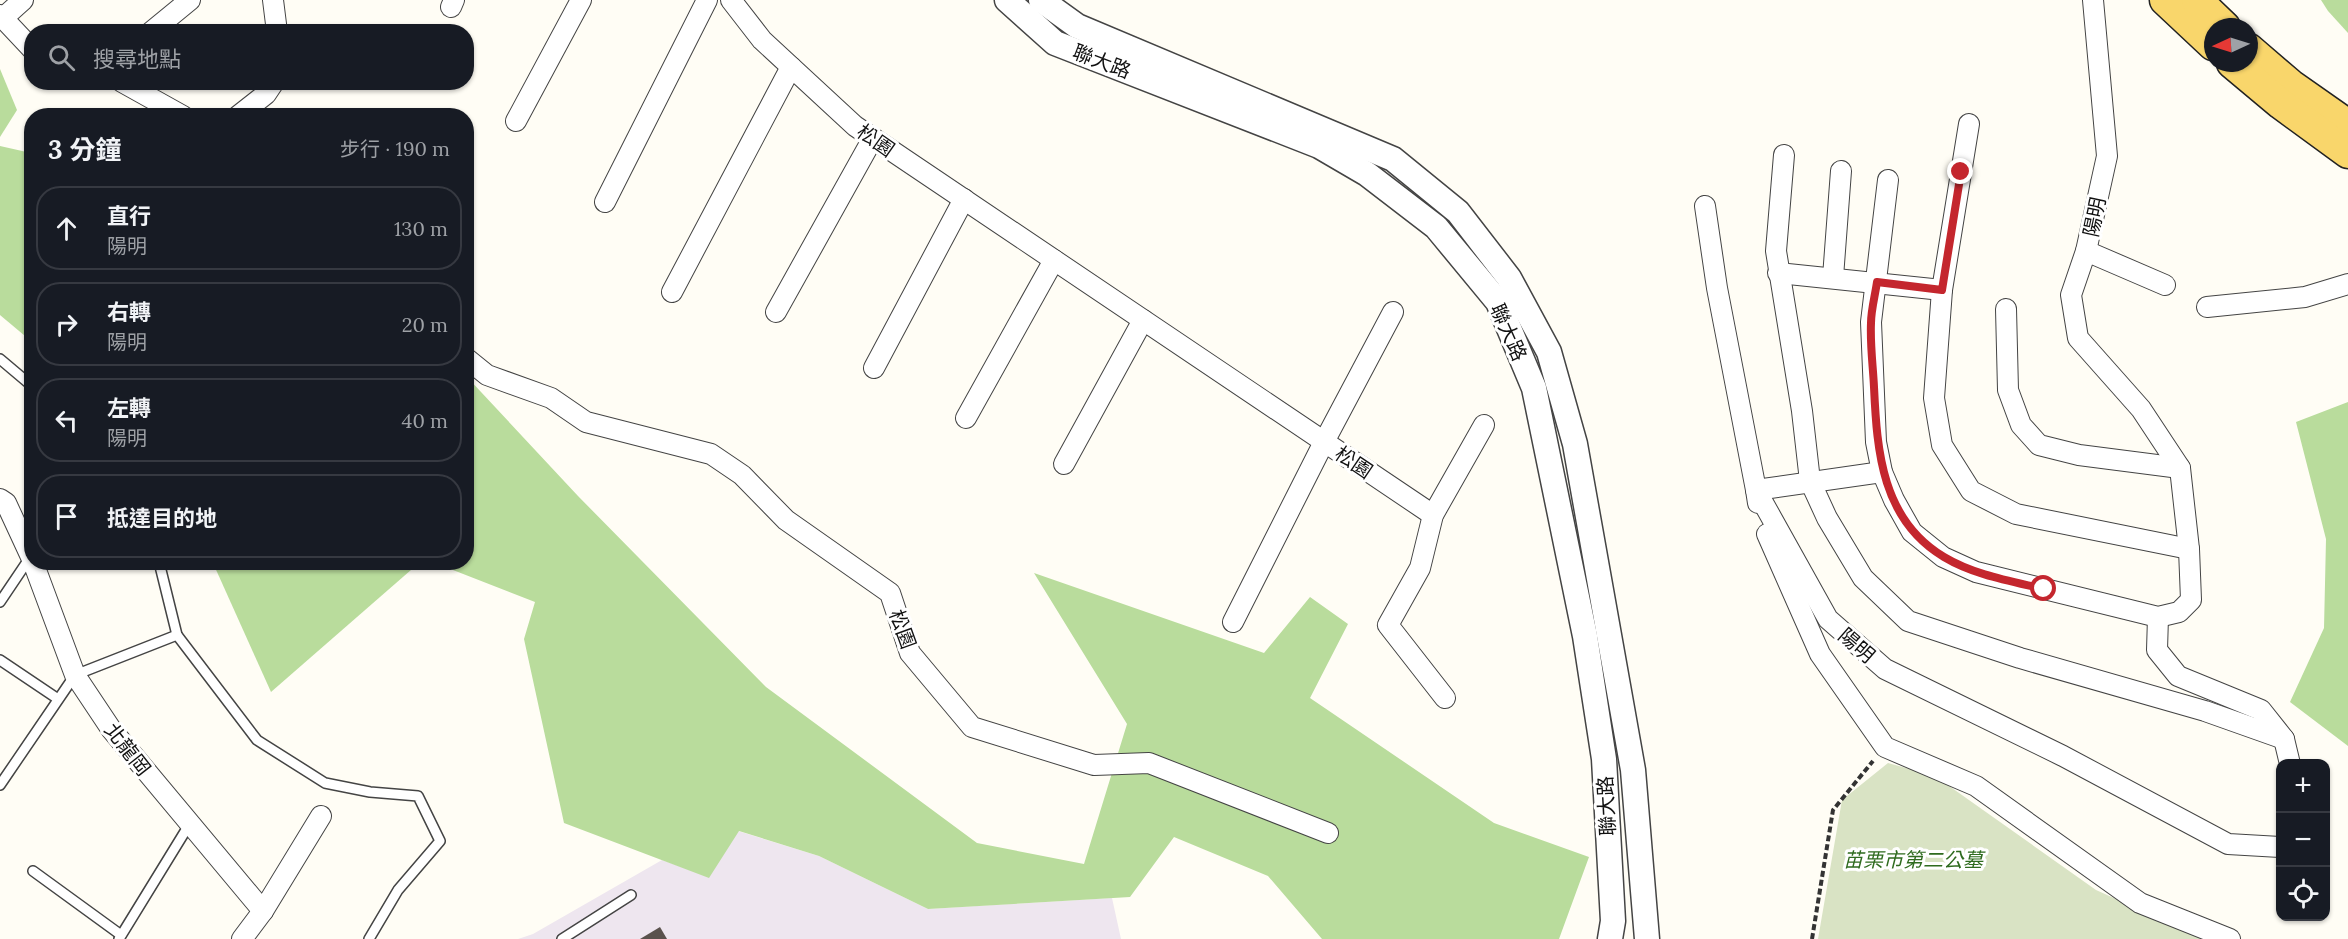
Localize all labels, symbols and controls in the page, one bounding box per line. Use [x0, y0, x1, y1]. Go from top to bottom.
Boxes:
north arrow [2204, 18, 2258, 72]
search box [24, 24, 474, 90]
street label: 聯大路 [1070, 39, 1134, 83]
icon: search [45, 41, 78, 74]
text: 搜尋地點 [93, 45, 181, 73]
street label: 松園 [852, 118, 900, 162]
text: 3 分鐘 [48, 133, 121, 166]
text: 步行 · 190 m [340, 136, 450, 161]
route end [1947, 158, 1973, 184]
street label: 陽明 [2078, 195, 2110, 239]
text: 直行 [107, 202, 151, 230]
icon: ahead [50, 212, 83, 245]
text: 130 m [394, 216, 448, 241]
text: 陽明 [107, 233, 147, 258]
text: 右轉 [107, 298, 151, 326]
street label: 聯大路 [1485, 300, 1533, 364]
icon: right [50, 308, 83, 341]
text: 20 m [402, 312, 448, 337]
text: 陽明 [107, 329, 147, 354]
text: 左轉 [107, 394, 151, 422]
icon: left [50, 404, 83, 437]
text: 40 m [402, 408, 448, 433]
text: 陽明 [107, 425, 147, 450]
street label: 松園 [1330, 440, 1378, 484]
icon: arrive [50, 500, 83, 533]
text: 抵達目的地 [107, 504, 217, 532]
route start [2030, 575, 2056, 601]
street label: 松園 [884, 606, 922, 652]
street label: 陽明 [1834, 622, 1880, 668]
street label: 北龍岡 [100, 718, 156, 780]
map controls [2276, 759, 2330, 921]
button: + [2276, 759, 2330, 813]
street label: 聯大路 [1592, 775, 1620, 837]
button: − [2276, 813, 2330, 867]
park label: 苗栗市第二公墓 [1843, 847, 1986, 872]
button: locate [2276, 867, 2330, 921]

